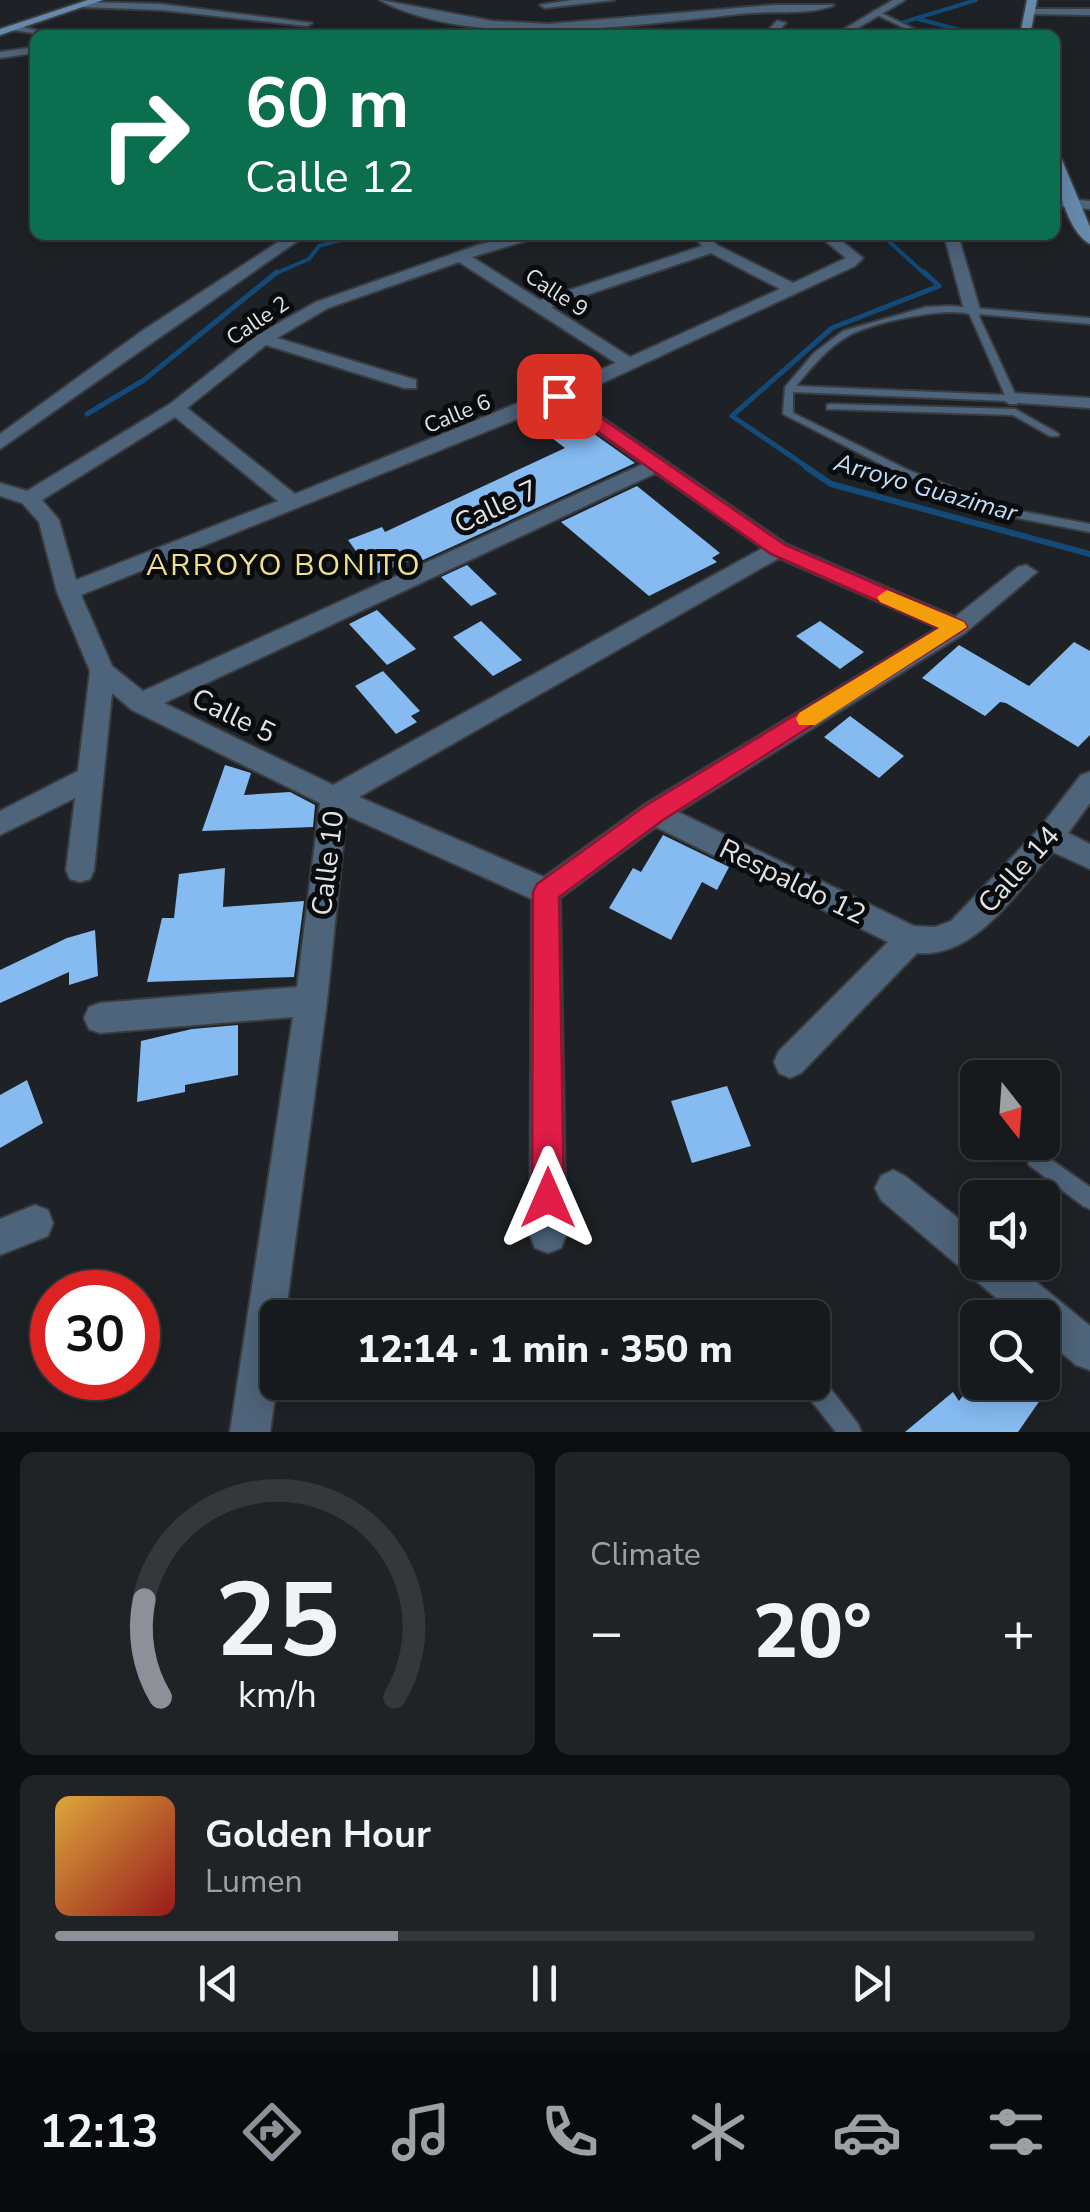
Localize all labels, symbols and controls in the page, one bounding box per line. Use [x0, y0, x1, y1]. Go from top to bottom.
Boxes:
text: 60 m [245, 56, 409, 152]
icon: right [80, 70, 210, 200]
text: Calle 12 [245, 147, 414, 208]
street label: Calle 9 [519, 261, 594, 324]
street label: Calle 2 [220, 289, 295, 353]
pin [517, 354, 602, 439]
icon: arrive [532, 369, 587, 424]
street label: Calle 6 [419, 387, 495, 441]
water label: Arroyo Guazimar [829, 445, 1022, 531]
street label: Calle 7 [448, 471, 545, 543]
district label: ARROYO BONITO [146, 545, 422, 586]
street label: Calle 5 [185, 679, 282, 752]
street label: Calle 10 [303, 809, 353, 918]
street label: Calle 14 [969, 818, 1068, 922]
street label: Respaldo 12 [713, 830, 872, 934]
north arrow [960, 1060, 1060, 1160]
map controls [960, 1060, 1060, 1400]
position arrow [496, 1146, 600, 1250]
button: sound [960, 1180, 1060, 1280]
speed limit sign: 30 [30, 1270, 160, 1400]
button: search [960, 1300, 1060, 1400]
text: 12:14 · 1 min · 350 m [357, 1324, 733, 1375]
text: Climate [590, 1533, 701, 1576]
text: 25 [215, 1550, 340, 1692]
text: 20° [753, 1581, 872, 1683]
text: − [590, 1595, 623, 1670]
text: + [1002, 1595, 1035, 1670]
text: km/h [238, 1671, 317, 1720]
text: Golden Hour [205, 1809, 431, 1860]
text: Lumen [205, 1860, 303, 1903]
icon: previous [191, 1956, 246, 2011]
icon: pause [517, 1956, 572, 2011]
icon: next [844, 1956, 899, 2011]
icon: directions [237, 2097, 307, 2167]
icon: music [386, 2097, 456, 2167]
icon: phone [535, 2097, 605, 2167]
icon: climate [683, 2097, 753, 2167]
icon: car [832, 2097, 902, 2167]
icon: filters [981, 2097, 1051, 2167]
text: 12:13 [39, 2102, 159, 2163]

